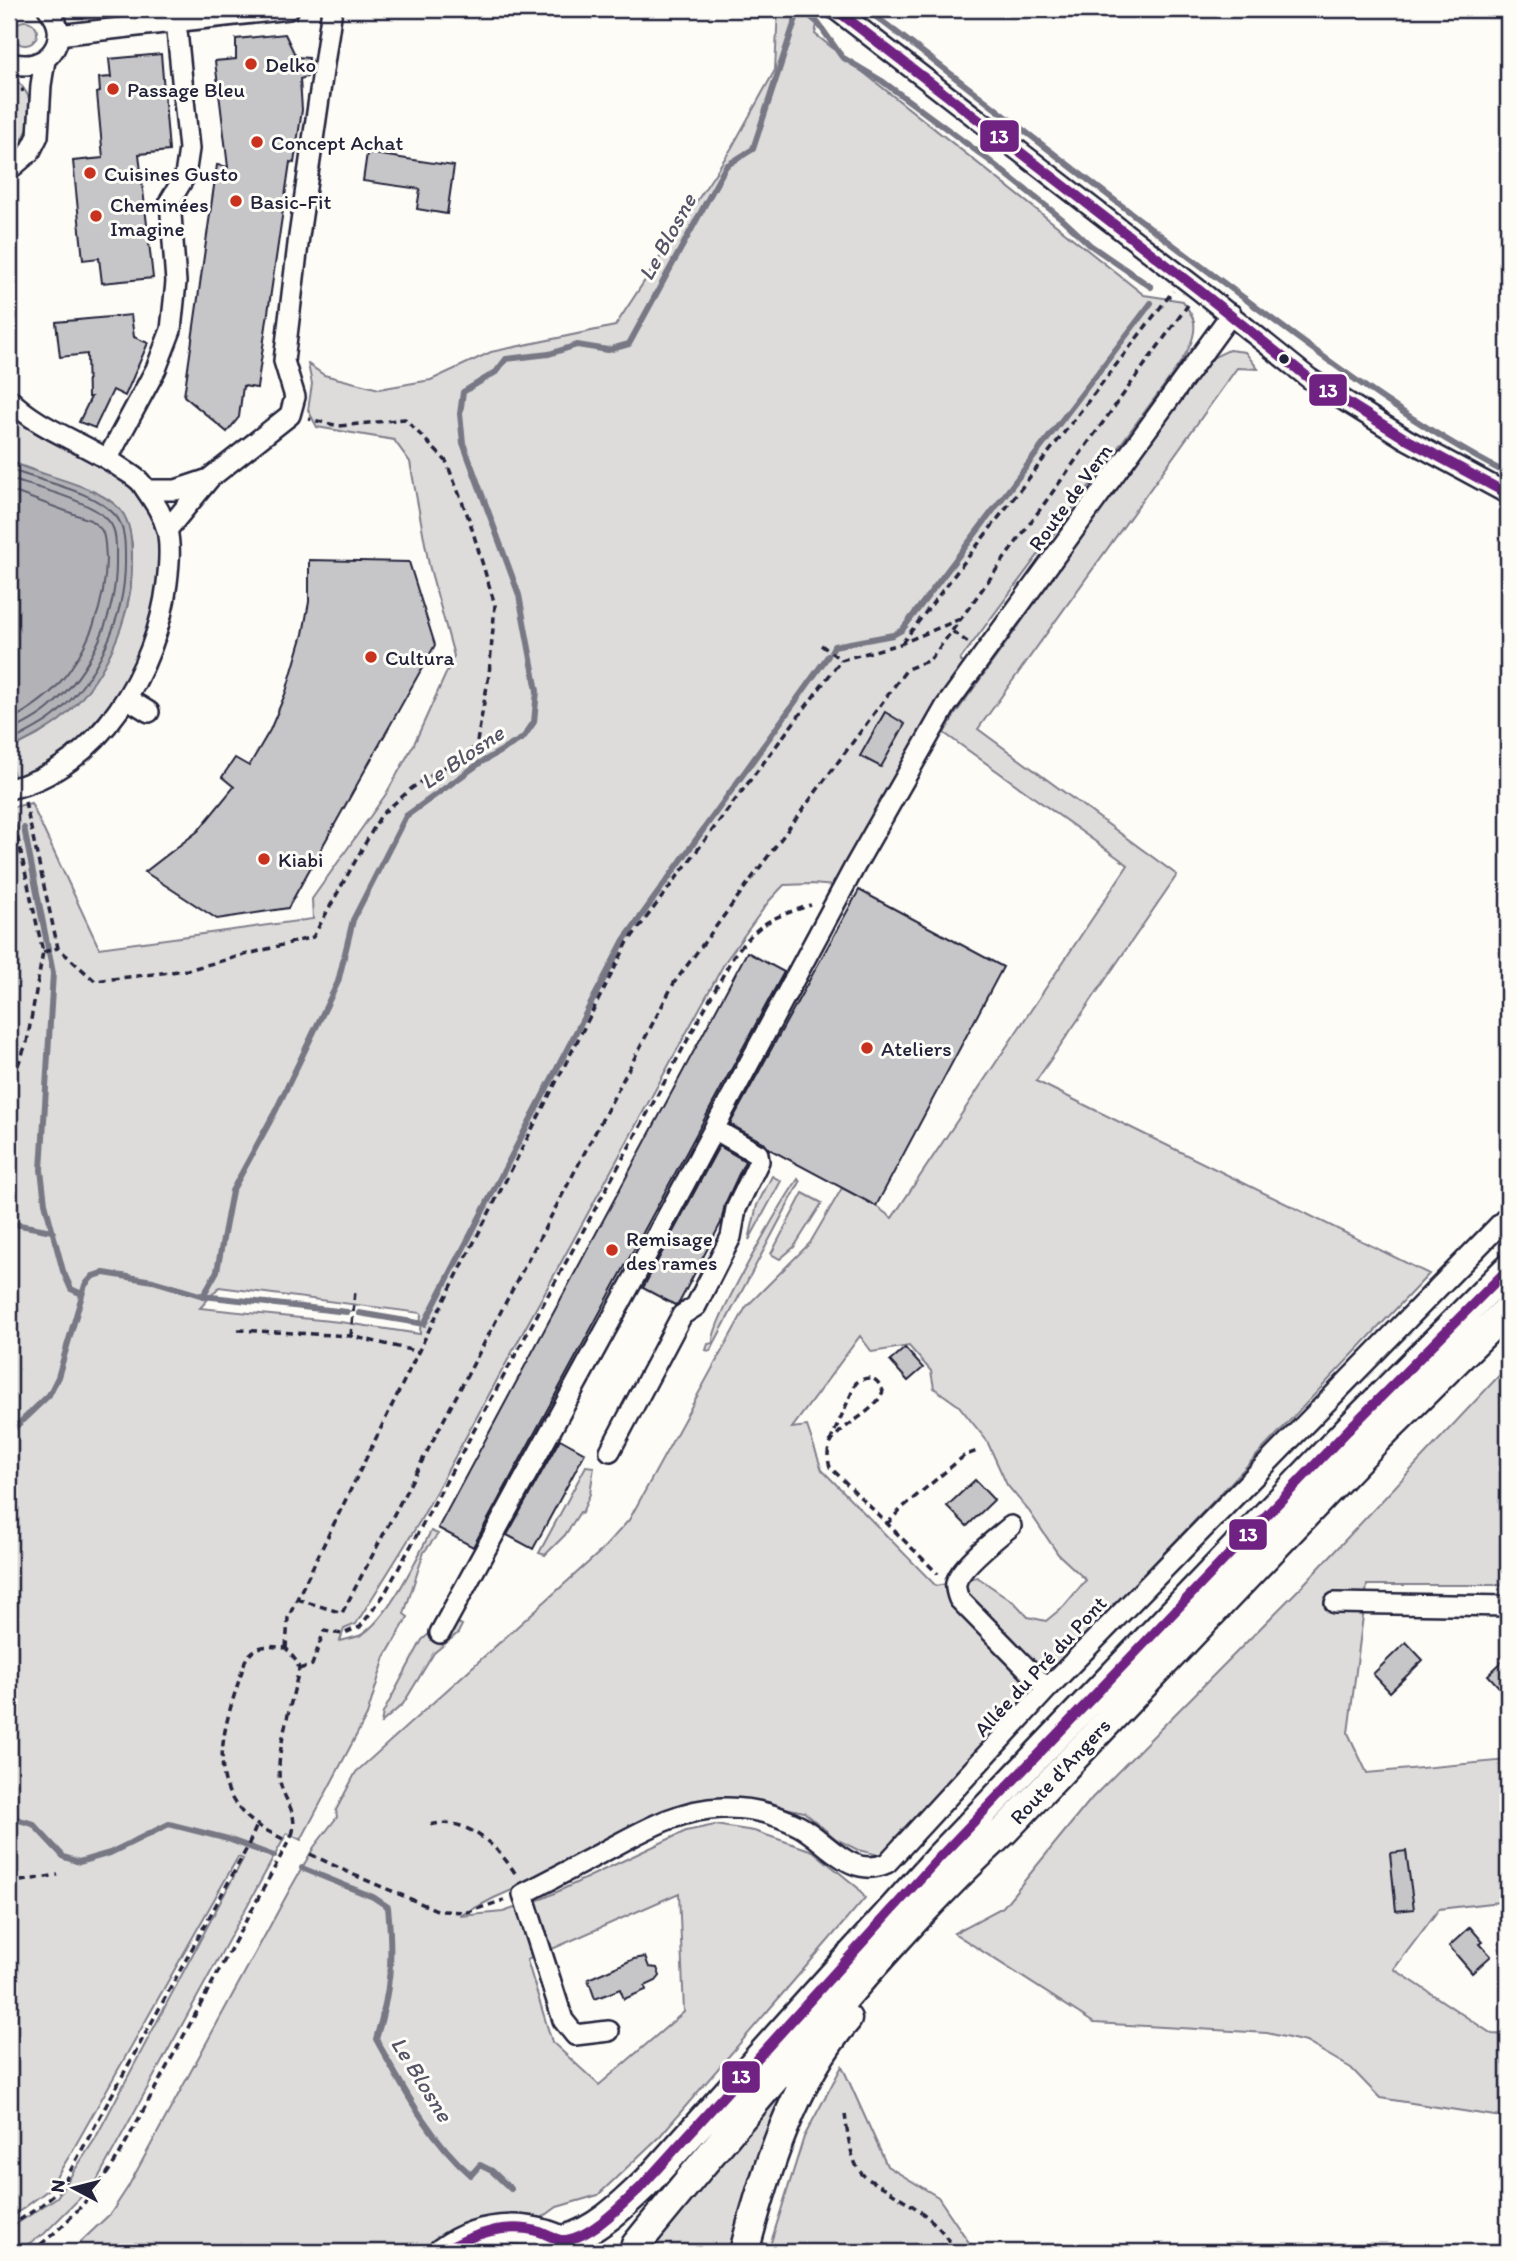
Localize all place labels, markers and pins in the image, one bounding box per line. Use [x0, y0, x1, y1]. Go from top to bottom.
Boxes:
place label: Delko [265, 52, 316, 77]
marker: Delko [243, 56, 259, 72]
place label: Passage Bleu [127, 77, 245, 102]
marker: Passage Bleu [105, 81, 121, 97]
place label: Concept Achat [271, 130, 403, 155]
marker: Concept Achat [249, 134, 265, 150]
place label: Cuisines Gusto [104, 161, 238, 186]
marker: Cuisines Gusto [82, 165, 98, 181]
place label: Basic-Fit [250, 189, 331, 214]
place label: Cheminées Imagine [110, 192, 209, 241]
marker: Basic-Fit [228, 193, 244, 209]
marker: Cheminées Imagine [88, 208, 104, 224]
unlabelled marker [1277, 352, 1291, 366]
place label: Cultura [385, 645, 455, 670]
marker: Cultura [363, 649, 379, 665]
place label: Kiabi [278, 847, 323, 872]
marker: Kiabi [256, 851, 272, 867]
place label: Ateliers [881, 1036, 951, 1061]
marker: Ateliers [859, 1040, 875, 1056]
place label: Remisage des rames [626, 1226, 717, 1275]
marker: Remisage des rames [604, 1242, 620, 1258]

